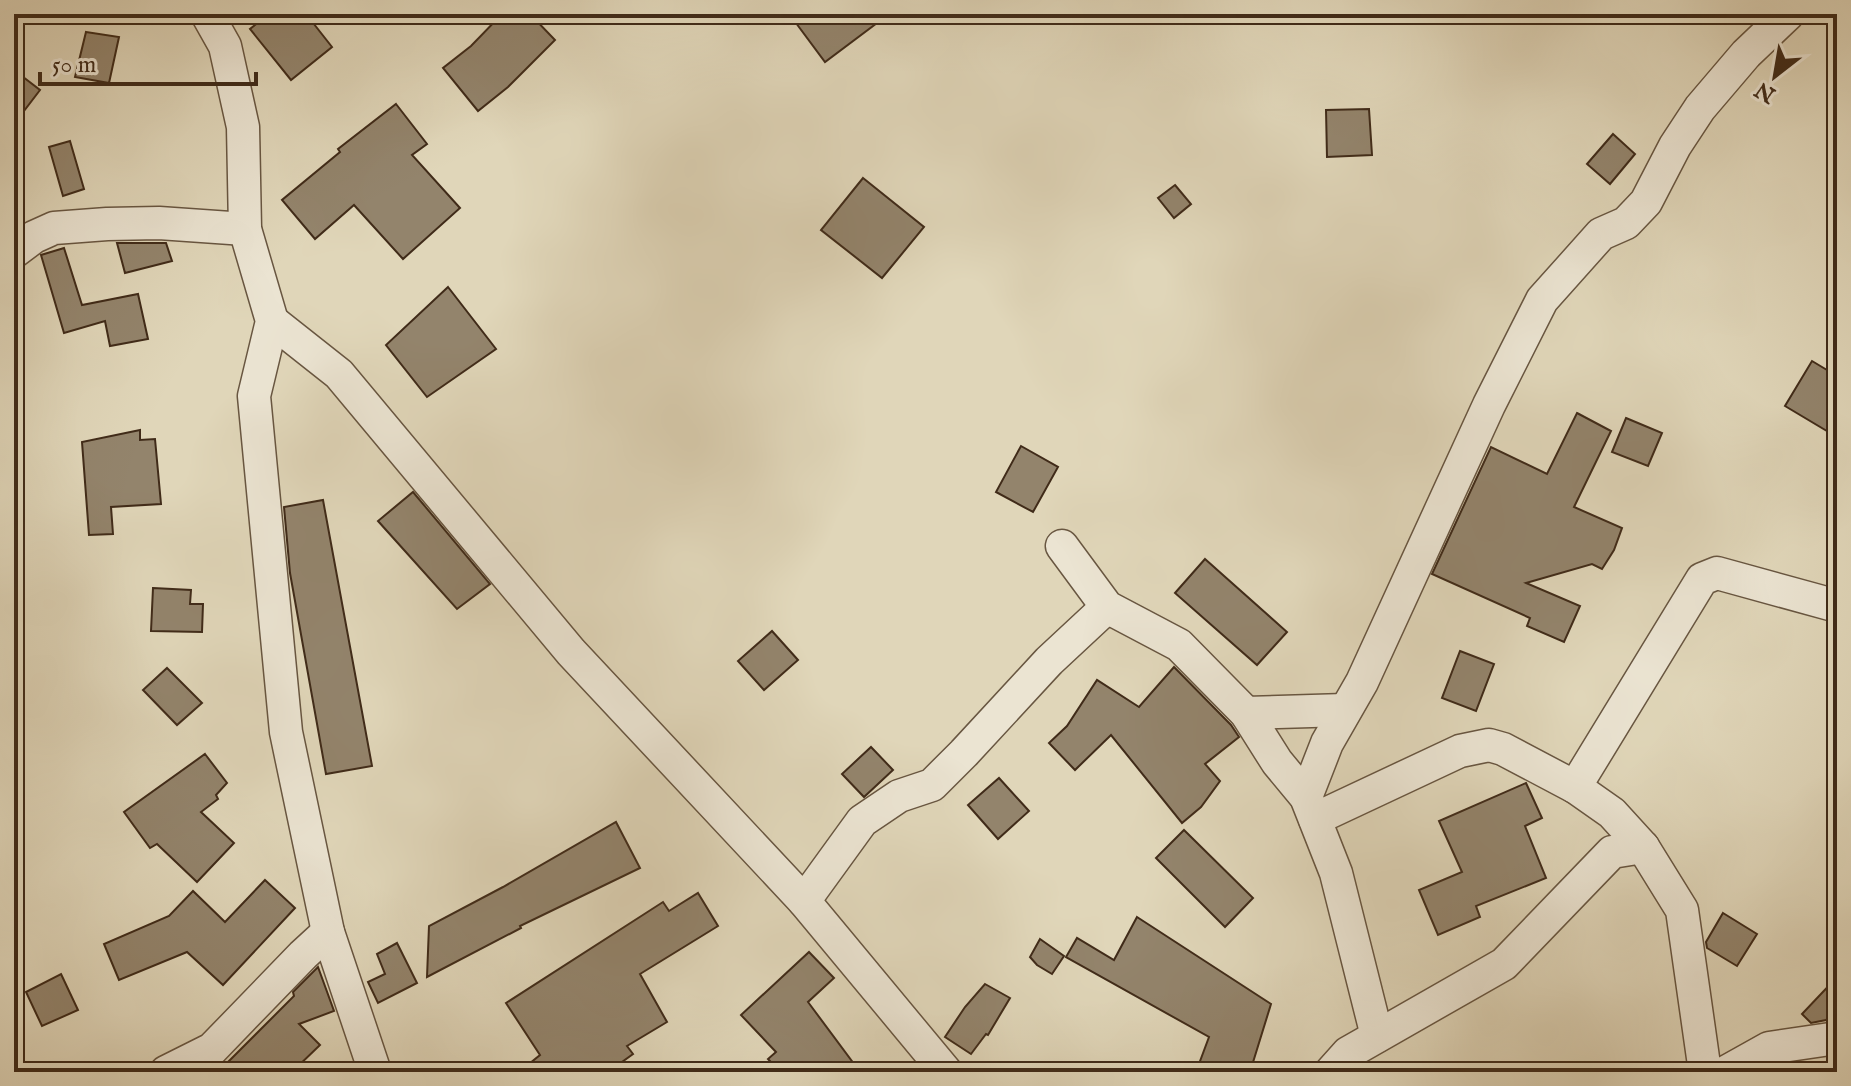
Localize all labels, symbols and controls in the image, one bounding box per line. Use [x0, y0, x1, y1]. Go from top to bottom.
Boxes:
scale bar [40, 36, 256, 86]
north arrow [1735, 36, 1815, 116]
text: 50 m [52, 50, 96, 81]
text: N [1750, 75, 1782, 109]

